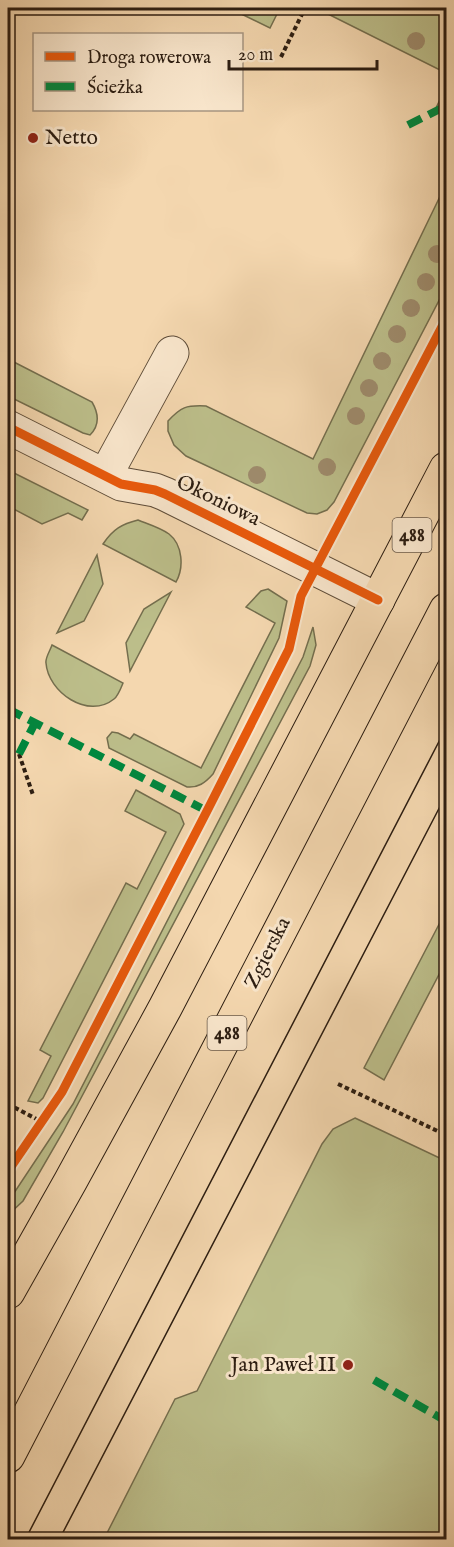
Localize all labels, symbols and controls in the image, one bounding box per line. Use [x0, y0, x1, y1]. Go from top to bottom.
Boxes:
legend [33, 33, 243, 111]
scale bar [229, 33, 378, 71]
text: 20 m [238, 44, 273, 67]
text: Droga rowerowa [87, 47, 211, 70]
text: Ścieżka [87, 75, 143, 100]
place label: Netto [45, 125, 98, 152]
marker: Netto [26, 131, 40, 145]
street label: Okoniowa [172, 469, 265, 533]
road number: 488 [392, 518, 432, 552]
street label: Zgierska [239, 912, 298, 993]
road number: 488 [208, 1016, 246, 1050]
place label: Jan Paweł II [229, 1352, 336, 1379]
marker: Jan Paweł II [341, 1358, 355, 1372]

